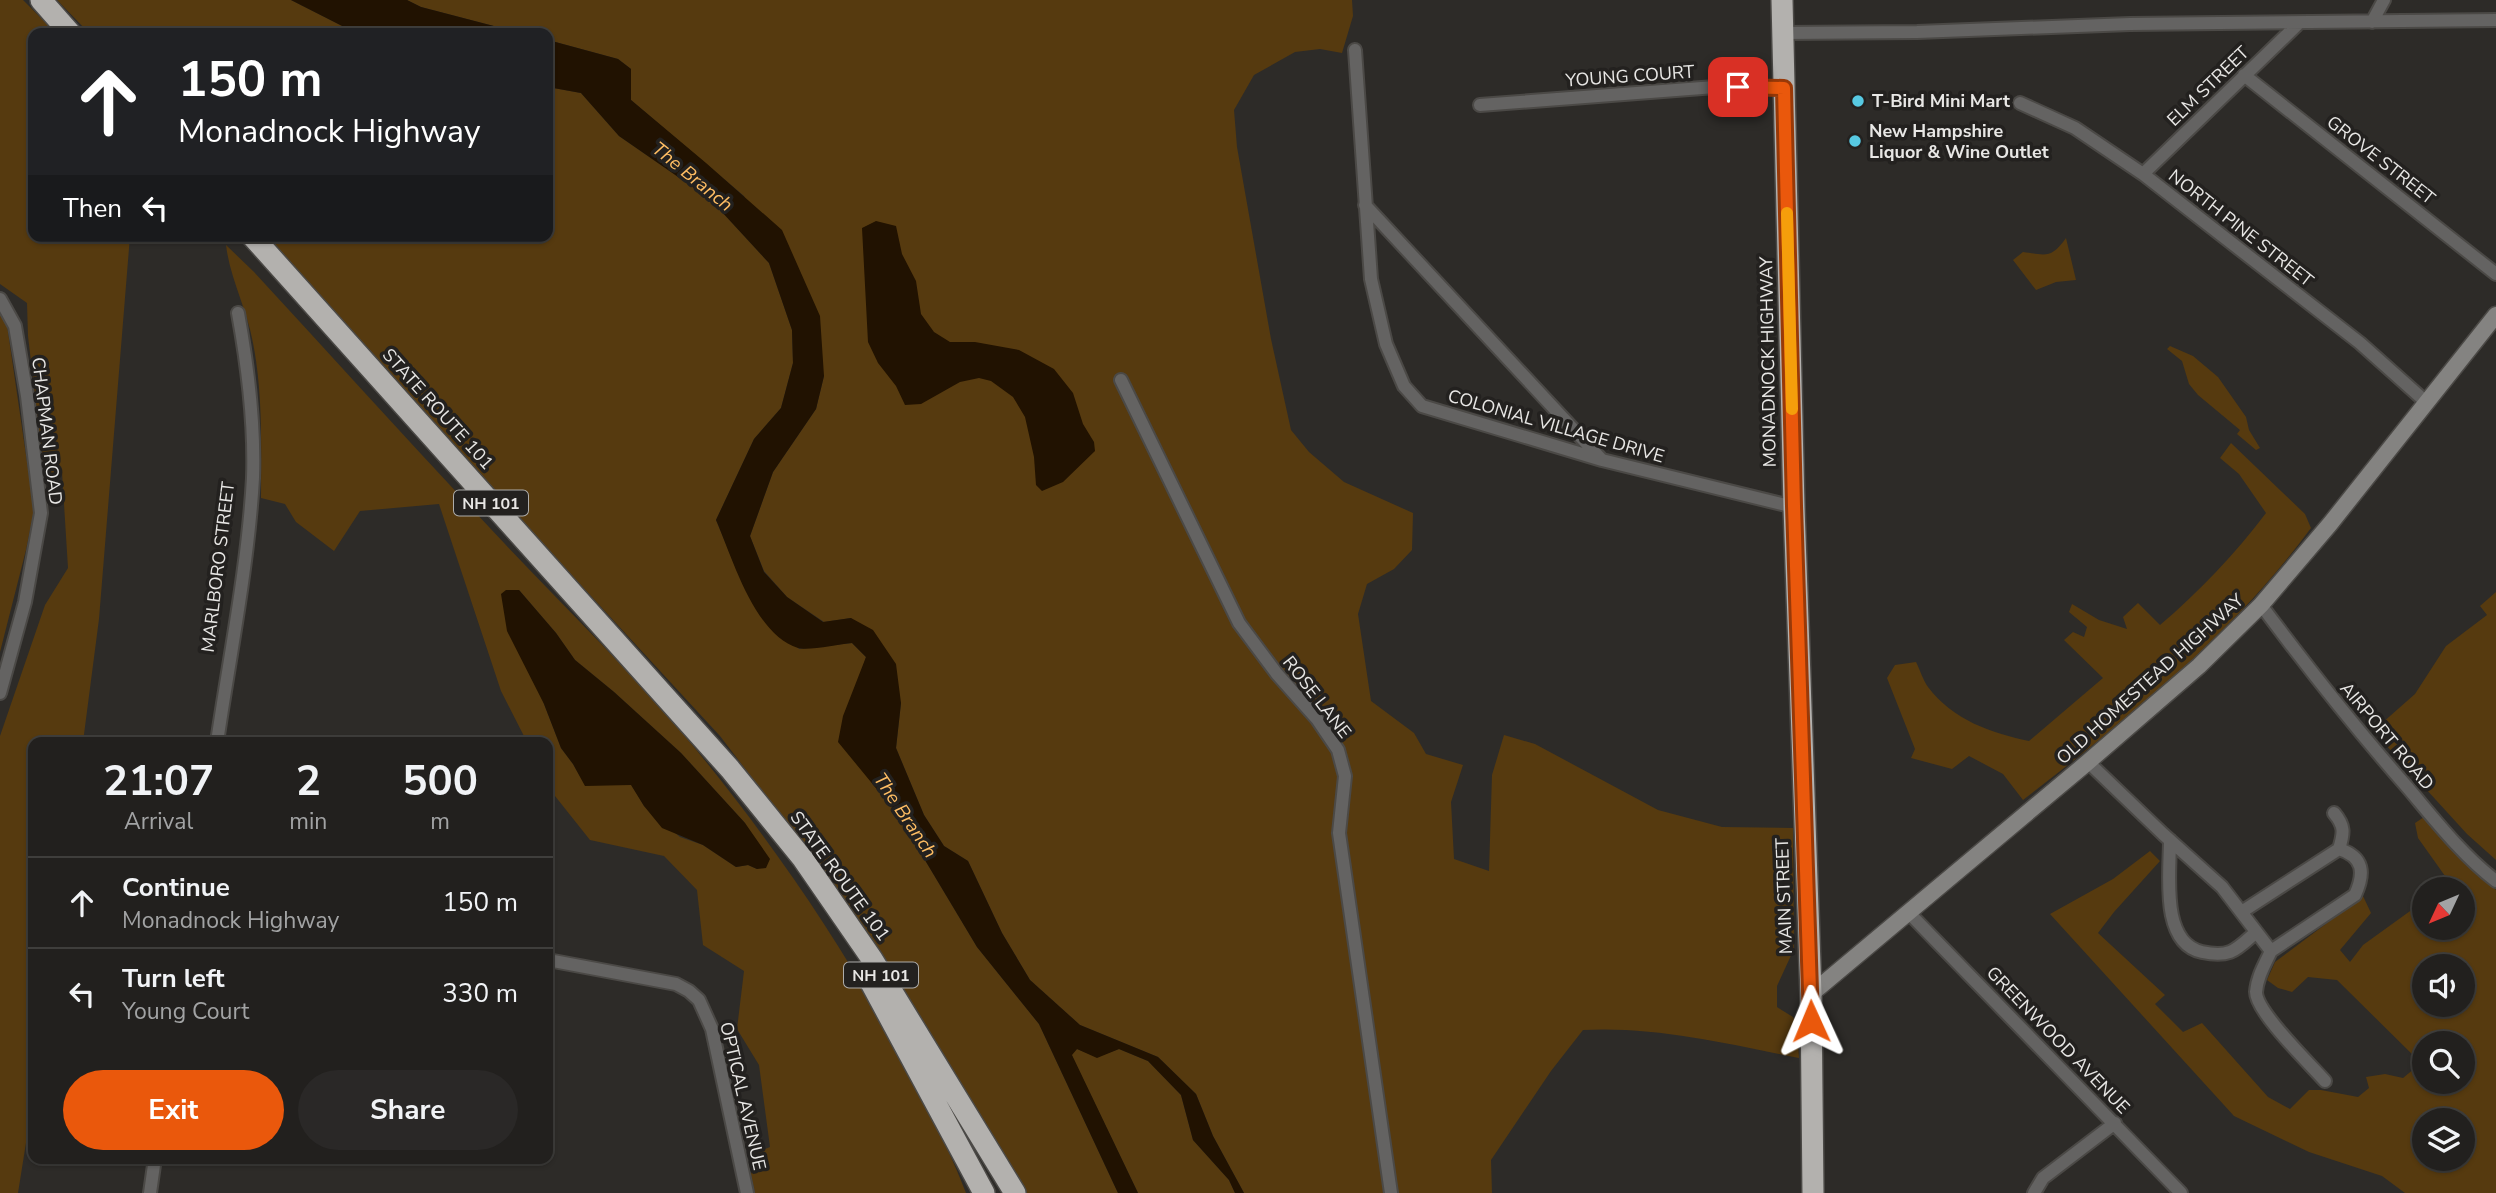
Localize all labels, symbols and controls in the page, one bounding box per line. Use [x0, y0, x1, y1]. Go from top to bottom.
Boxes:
street label: ELM STREET [2162, 41, 2254, 131]
text: 150 m [178, 46, 322, 113]
icon: ahead [63, 56, 154, 147]
pin [1708, 57, 1768, 117]
street label: YOUNG COURT [1564, 60, 1695, 93]
icon: arrive [1719, 68, 1757, 106]
place label: T-Bird Mini Mart [1872, 89, 2010, 113]
marker: T-Bird Mini Mart [1850, 93, 1866, 109]
text: Monadnock Highway [178, 110, 480, 153]
street label: GROVE STREET [2322, 110, 2440, 210]
place label: New Hampshire Liquor & Wine Outlet [1869, 119, 2049, 164]
marker: New Hampshire Liquor & Wine Outlet [1847, 133, 1863, 149]
water label: The Branch [646, 136, 738, 217]
street label: NORTH PINE STREET [2164, 164, 2319, 292]
icon: left [136, 189, 174, 227]
text: Then [63, 191, 122, 226]
street label: MONADNOCK HIGHWAY [1754, 256, 1782, 468]
street label: STATE ROUTE 101 [377, 343, 499, 475]
street label: CHAPMAN ROAD [26, 356, 68, 506]
street label: COLONIAL VILLAGE DRIVE [1445, 384, 1667, 468]
street label: MARLBORO STREET [196, 480, 240, 654]
road number: NH 101 [454, 490, 528, 516]
street label: OLD HOMESTEAD HIGHWAY [2051, 588, 2249, 770]
street label: ROSE LANE [1277, 651, 1357, 743]
street label: AIRPORT ROAD [2335, 677, 2439, 795]
text: 21:07 [103, 753, 214, 810]
text: 2 [296, 753, 321, 810]
text: 500 [402, 753, 478, 810]
water label: The Branch [867, 768, 943, 863]
text: Arrival [124, 806, 193, 837]
text: min [289, 806, 327, 837]
text: m [430, 806, 450, 837]
street label: STATE ROUTE 101 [785, 806, 895, 946]
street label: MAIN STREET [1770, 837, 1798, 955]
text: Continue [122, 870, 230, 905]
north arrow [2412, 877, 2474, 940]
map controls [2412, 877, 2475, 1171]
icon: ahead [63, 884, 101, 922]
text: 150 m [442, 885, 518, 920]
text: Monadnock Highway [122, 905, 339, 936]
button: sound [2412, 954, 2475, 1017]
text: Turn left [122, 961, 225, 996]
street label: GREENWOOD AVENUE [1981, 961, 2135, 1119]
road number: NH 101 [844, 962, 918, 987]
icon: left [63, 975, 101, 1013]
text: 330 m [442, 976, 518, 1011]
position arrow [1774, 984, 1848, 1058]
text: Young Court [122, 996, 249, 1027]
street label: OPTICAL AVENUE [714, 1019, 772, 1173]
button: search [2412, 1031, 2475, 1094]
button: Exit [63, 1070, 284, 1150]
button: Share [298, 1070, 518, 1150]
button: layers [2412, 1108, 2475, 1171]

